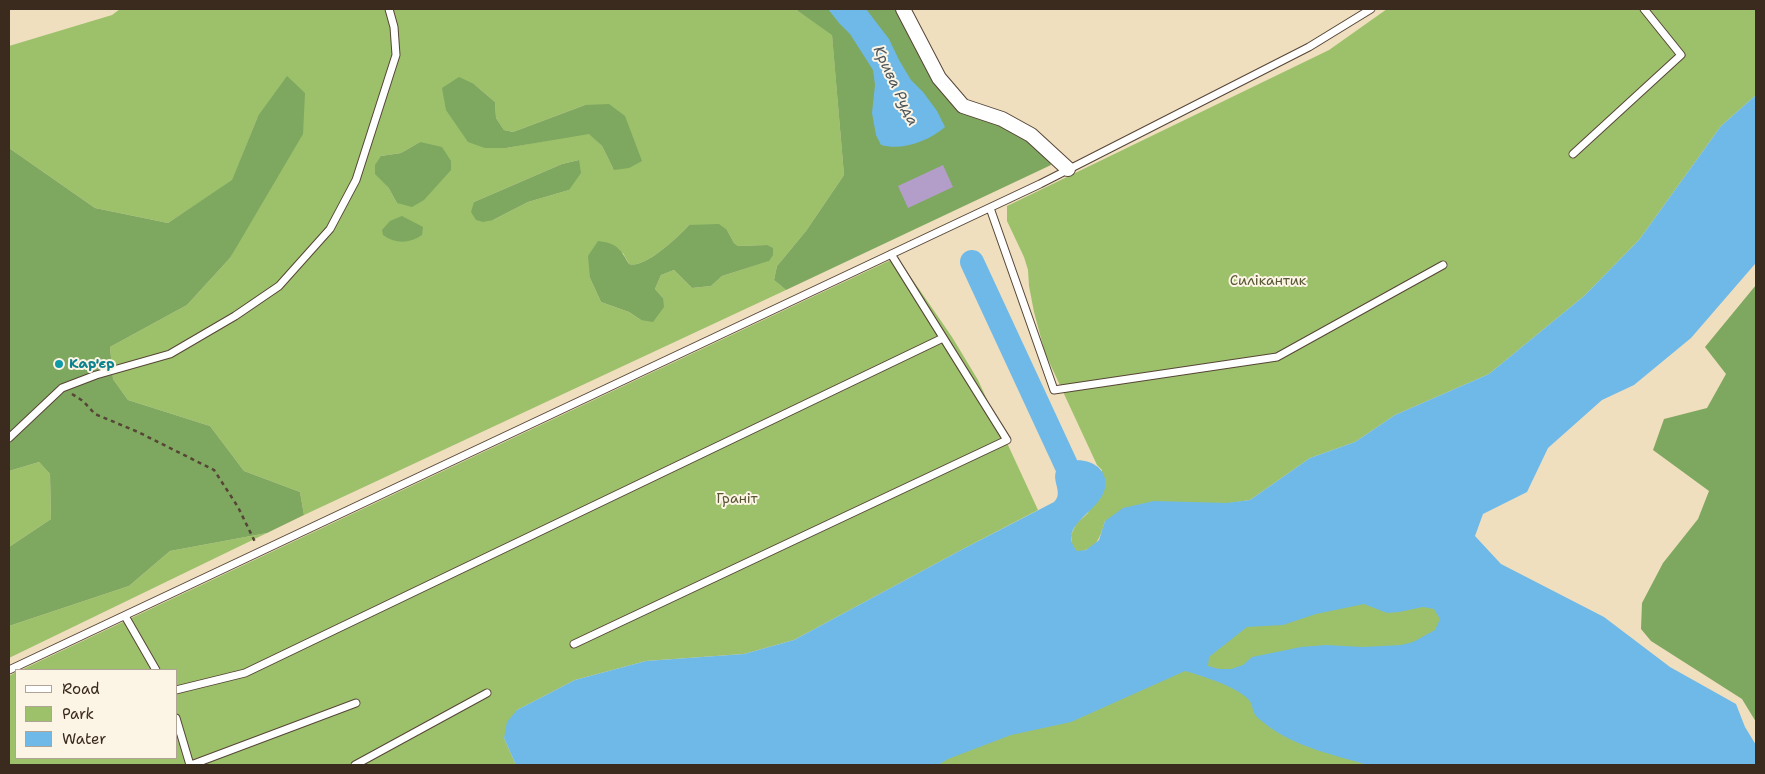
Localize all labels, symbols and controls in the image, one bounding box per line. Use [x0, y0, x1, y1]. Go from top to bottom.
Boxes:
water label: Крива Руда [869, 43, 921, 129]
park label: Силікантик [1230, 273, 1306, 289]
place label: Кар'єр [69, 356, 115, 372]
marker: Кар'єр [53, 358, 65, 370]
park label: Граніт [716, 491, 758, 507]
legend [15, 669, 178, 759]
text: Road [62, 679, 100, 699]
text: Park [62, 704, 94, 724]
text: Water [62, 729, 106, 749]

